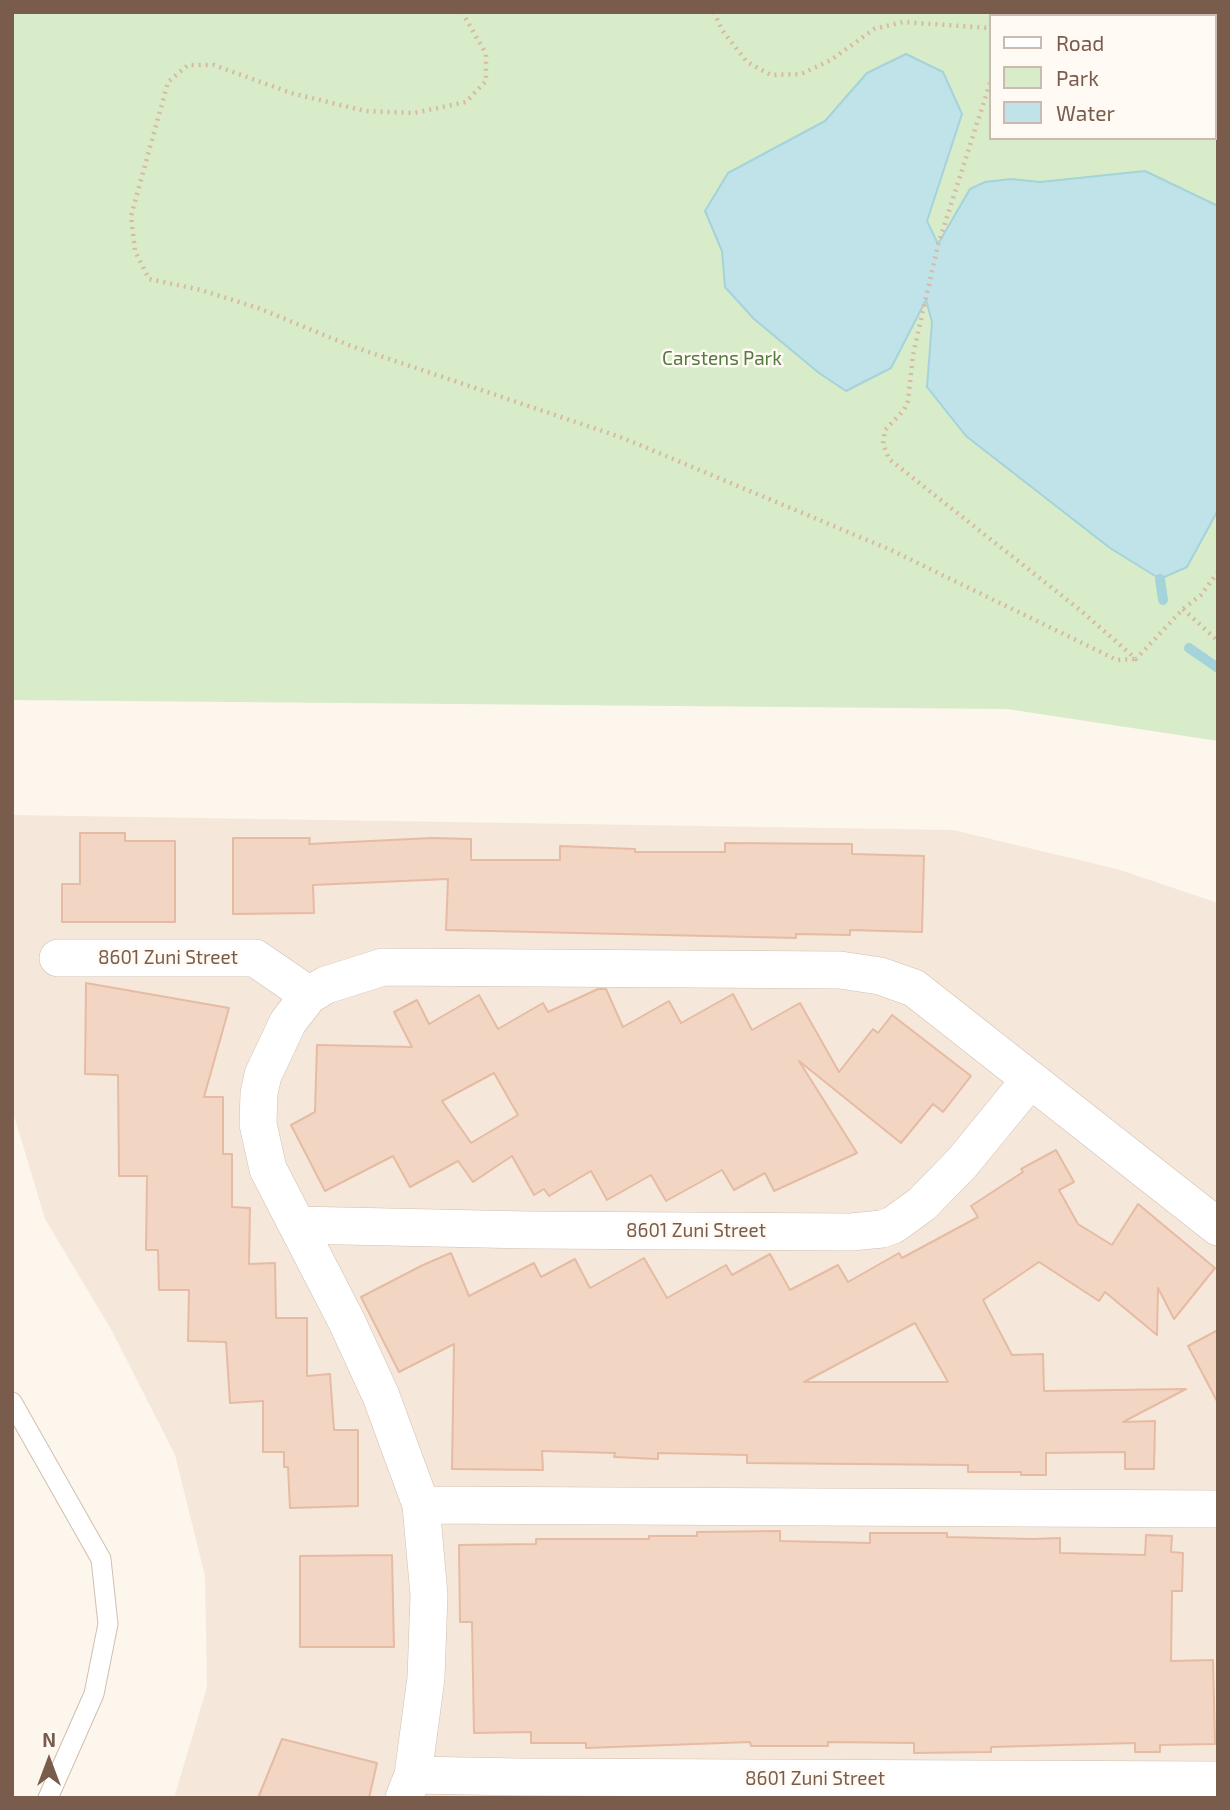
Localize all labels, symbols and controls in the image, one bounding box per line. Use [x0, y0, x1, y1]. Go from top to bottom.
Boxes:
legend [988, 14, 1216, 140]
text: Road [1056, 30, 1104, 55]
text: Park [1056, 65, 1099, 90]
text: Water [1056, 100, 1115, 125]
park label: Carstens Park [662, 348, 782, 370]
street label: 8601 Zuni Street [98, 947, 238, 969]
street label: 8601 Zuni Street [626, 1220, 766, 1242]
north arrow [14, 1726, 84, 1796]
text: N [42, 1728, 56, 1751]
street label: 8601 Zuni Street [745, 1768, 885, 1790]

